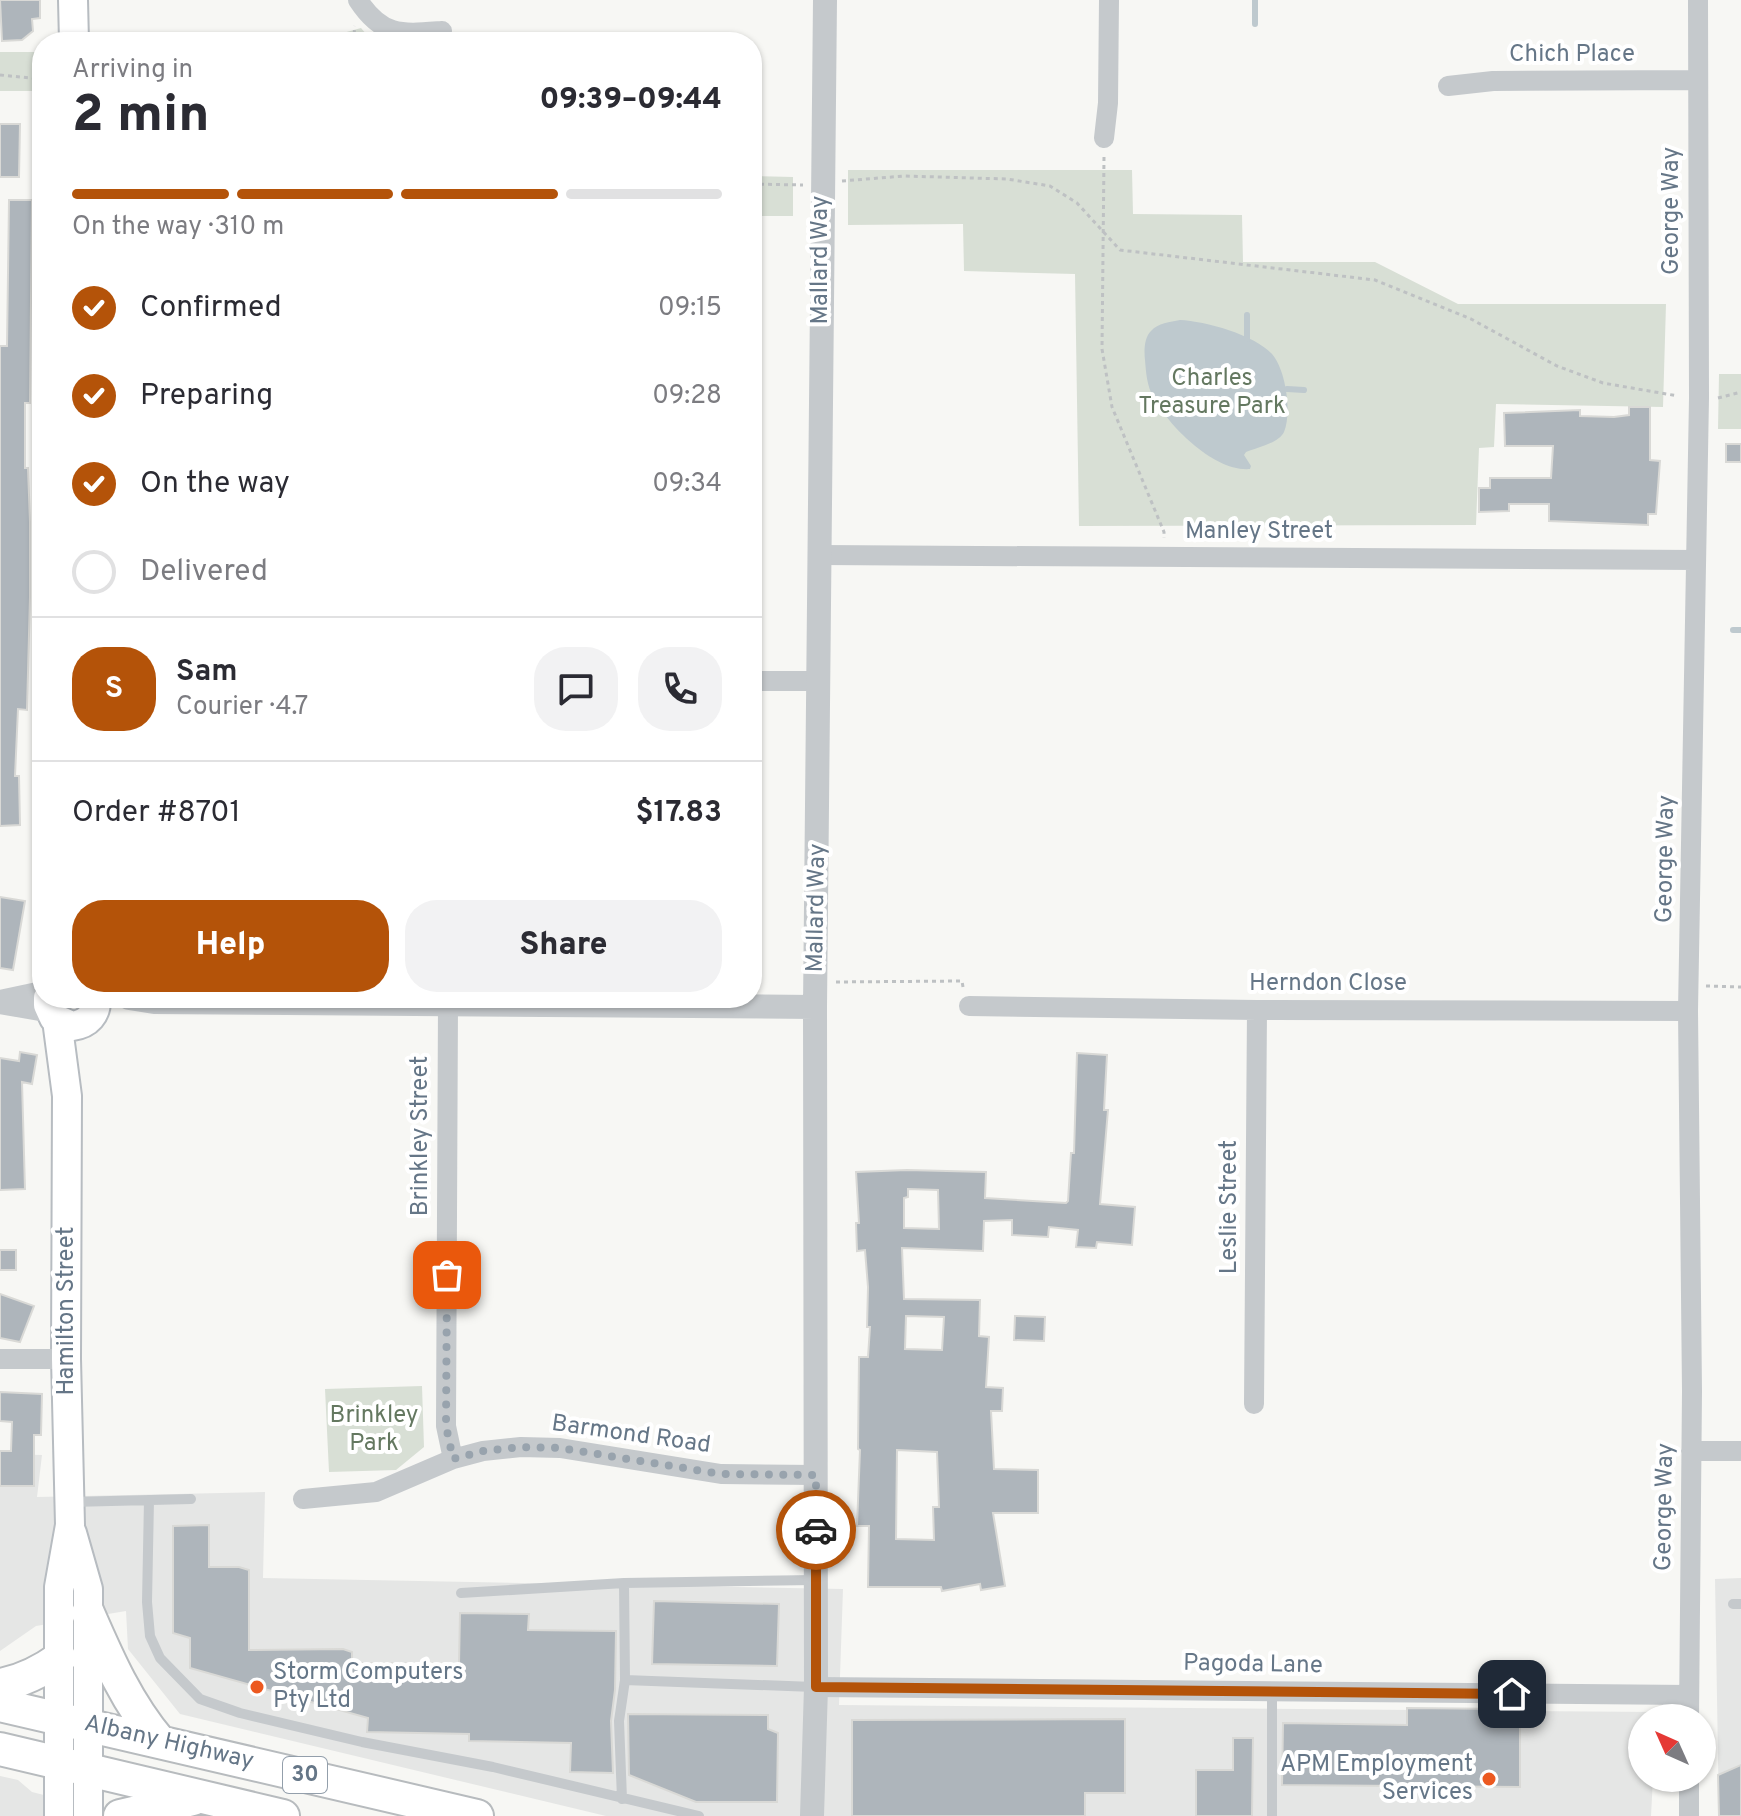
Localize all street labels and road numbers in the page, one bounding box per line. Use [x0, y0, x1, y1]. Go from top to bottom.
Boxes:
street label: Chich Place [1509, 40, 1635, 70]
street label: George Way [1657, 147, 1687, 275]
street label: Mallard Way [806, 196, 836, 324]
street label: Manley Street [1185, 517, 1333, 547]
street label: George Way [1650, 795, 1682, 923]
street label: Mallard Way [801, 843, 833, 973]
street label: Herndon Close [1249, 969, 1407, 999]
street label: Brinkley Street [406, 1056, 436, 1216]
street label: Leslie Street [1215, 1140, 1245, 1274]
street label: Hamilton Street [52, 1226, 82, 1396]
street label: Barmond Road [549, 1409, 713, 1461]
street label: George Way [1649, 1443, 1681, 1571]
street label: Pagoda Lane [1183, 1649, 1323, 1681]
street label: Albany Highway [81, 1709, 257, 1777]
road number: 30 [283, 1757, 327, 1793]

